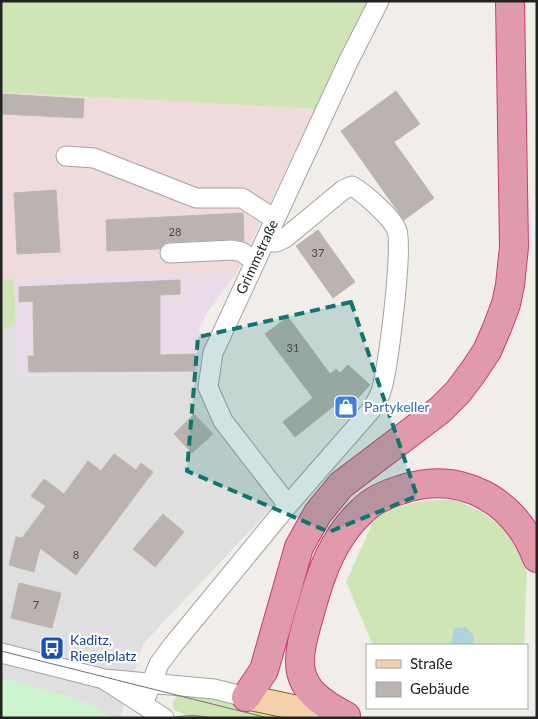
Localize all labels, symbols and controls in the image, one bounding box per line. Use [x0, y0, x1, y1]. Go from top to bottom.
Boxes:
street label: Grimmstraße [232, 217, 281, 297]
house number: 28 [169, 225, 181, 238]
house number: 37 [312, 246, 324, 259]
house number: 31 [287, 341, 299, 354]
shop icon: Partykeller [333, 394, 359, 420]
place label: Partykeller [364, 398, 430, 415]
house number: 8 [73, 548, 79, 561]
house number: 7 [33, 598, 39, 611]
place label: Kaditz, Riegelplatz [70, 631, 137, 664]
bus stop icon: Kaditz, Riegelplatz [39, 635, 65, 661]
legend [366, 644, 528, 709]
text: Straße [410, 654, 453, 672]
text: Gebäude [410, 679, 469, 697]

